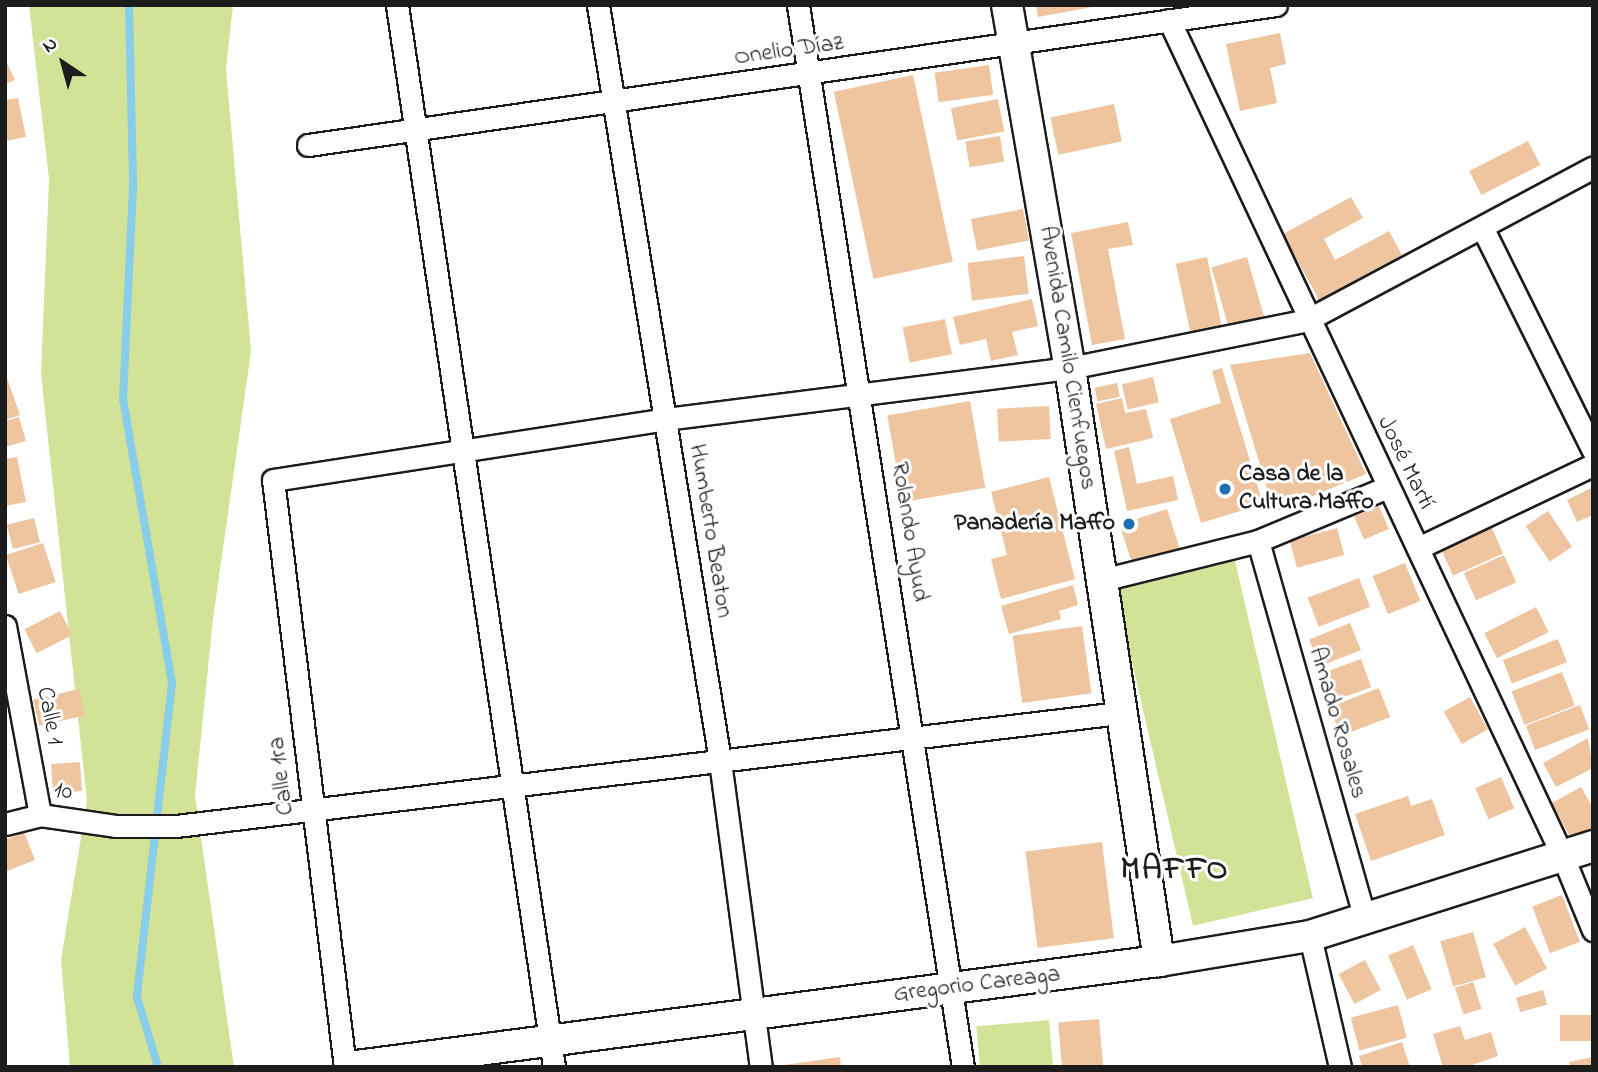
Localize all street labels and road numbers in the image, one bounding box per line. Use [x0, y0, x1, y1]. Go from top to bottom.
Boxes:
street label: Onelio Díaz [732, 29, 846, 73]
street label: Avenida Camilo Cienfuegos [1032, 224, 1102, 492]
street label: José Martí [1370, 412, 1440, 514]
street label: Humberto Beaton [682, 442, 738, 620]
street label: Rolando Ayud [884, 460, 934, 604]
street label: Amado Rosales [1302, 644, 1372, 802]
street label: Calle 1 [29, 684, 69, 748]
street label: Calle 1ra [263, 735, 301, 817]
street label: 10 [52, 776, 74, 808]
street label: Gregorio Careaga [892, 960, 1062, 1010]

